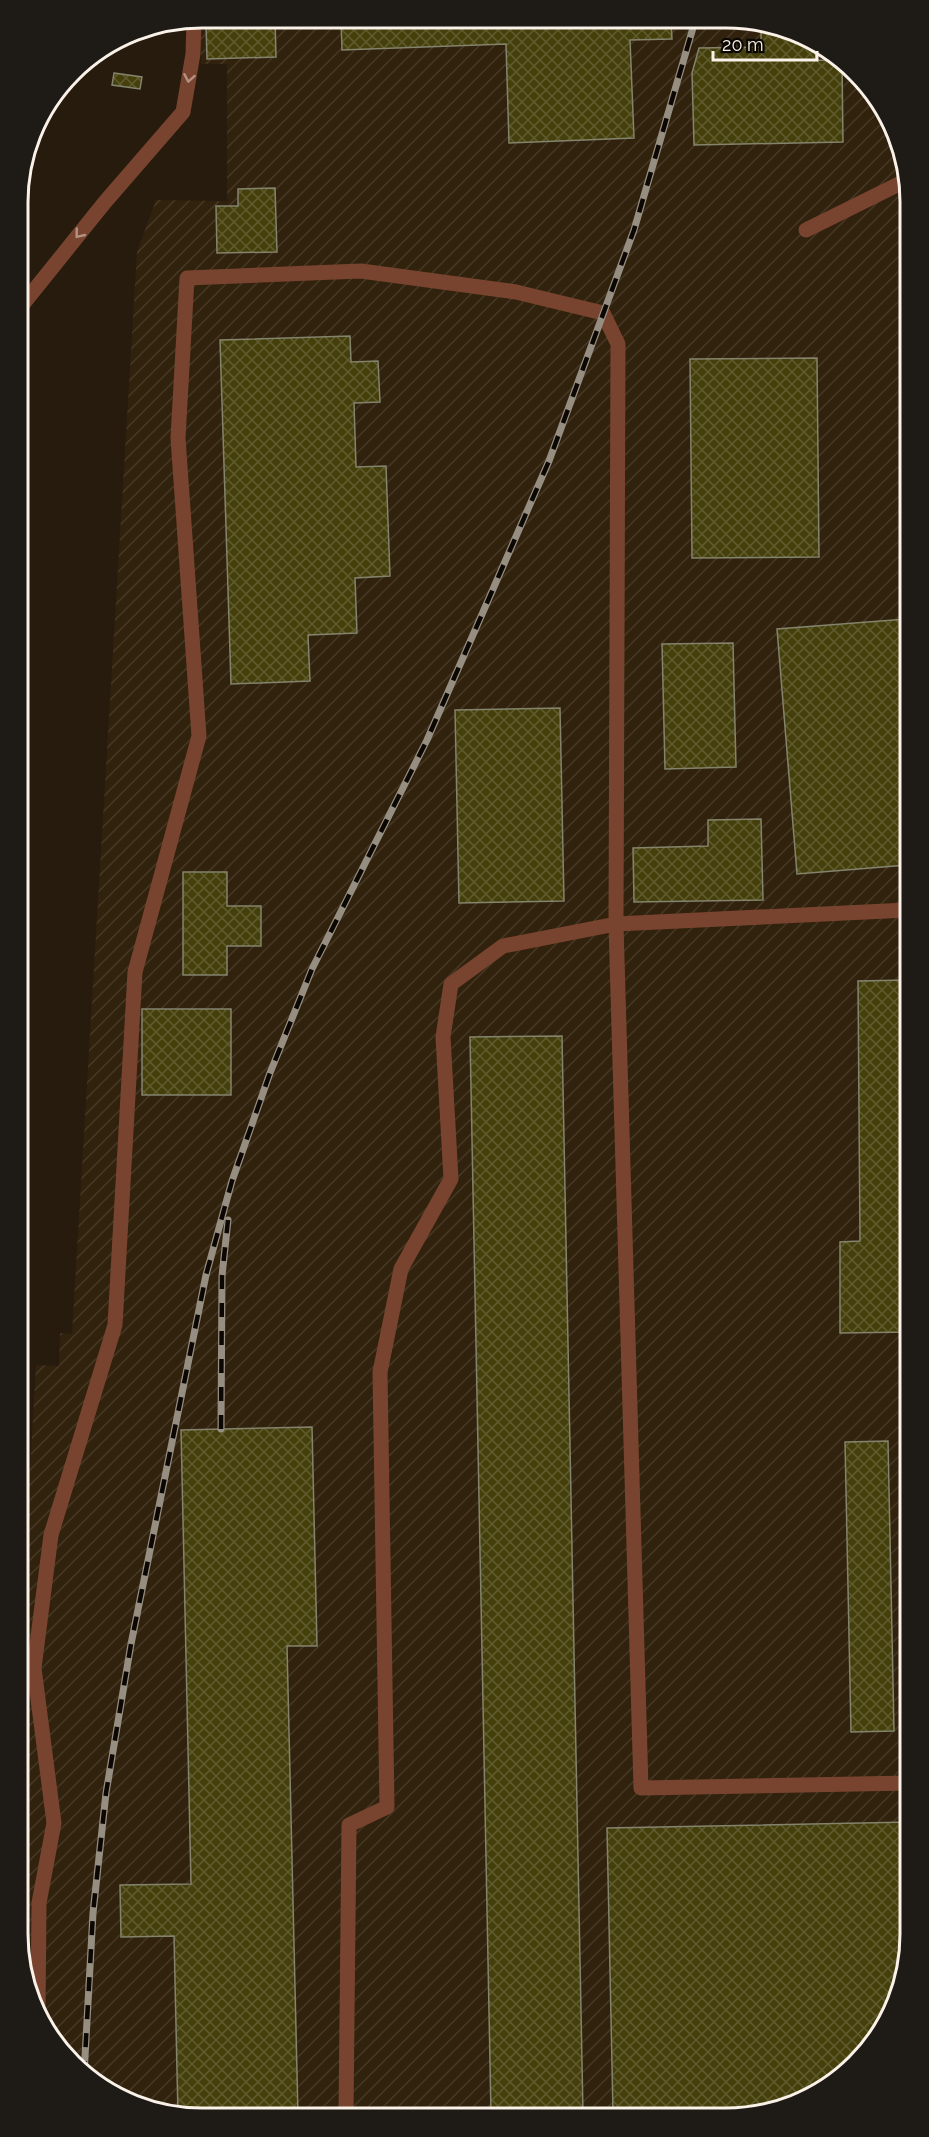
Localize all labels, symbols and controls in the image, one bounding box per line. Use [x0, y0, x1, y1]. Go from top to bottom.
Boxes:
scale bar [713, 24, 816, 62]
text: 20 m [722, 34, 764, 55]
one-way arrow [183, 73, 196, 83]
one-way arrow [76, 227, 87, 238]

